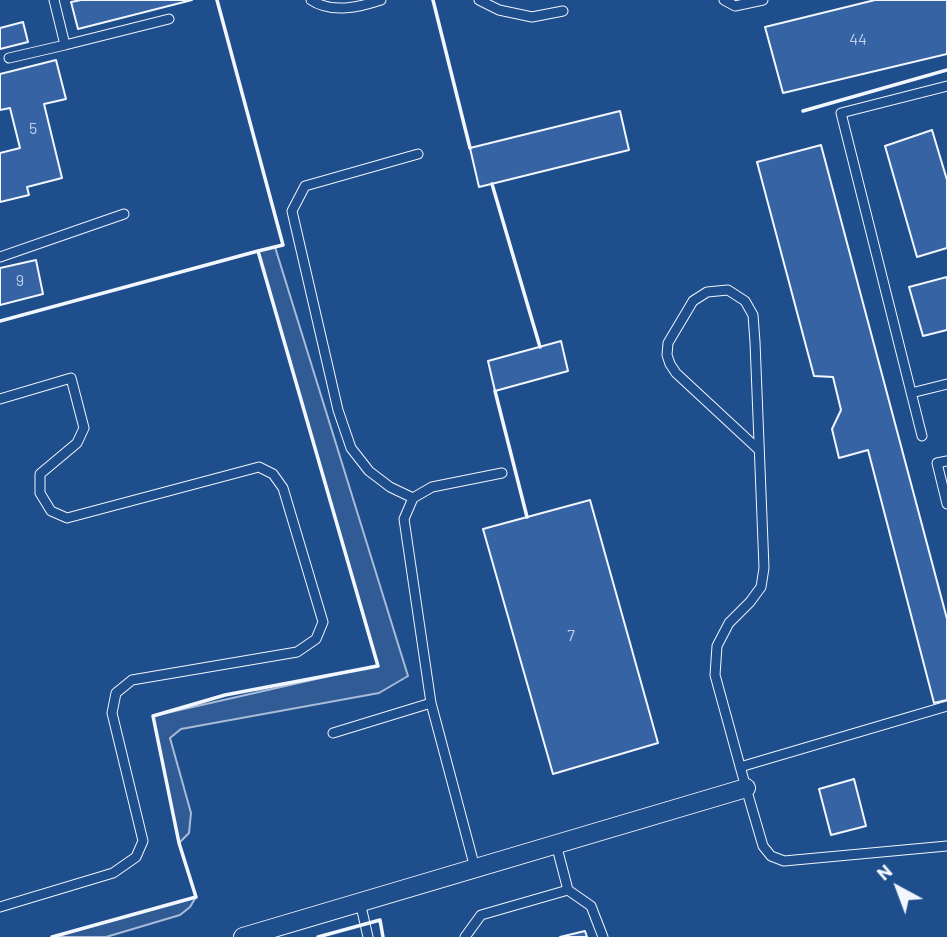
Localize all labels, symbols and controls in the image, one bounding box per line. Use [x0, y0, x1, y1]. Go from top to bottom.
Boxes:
house number: 44 [849, 30, 867, 50]
house number: 5 [29, 119, 37, 139]
house number: 9 [16, 271, 24, 291]
house number: 7 [567, 626, 575, 646]
north arrow [863, 853, 933, 923]
text: N [872, 859, 896, 885]

